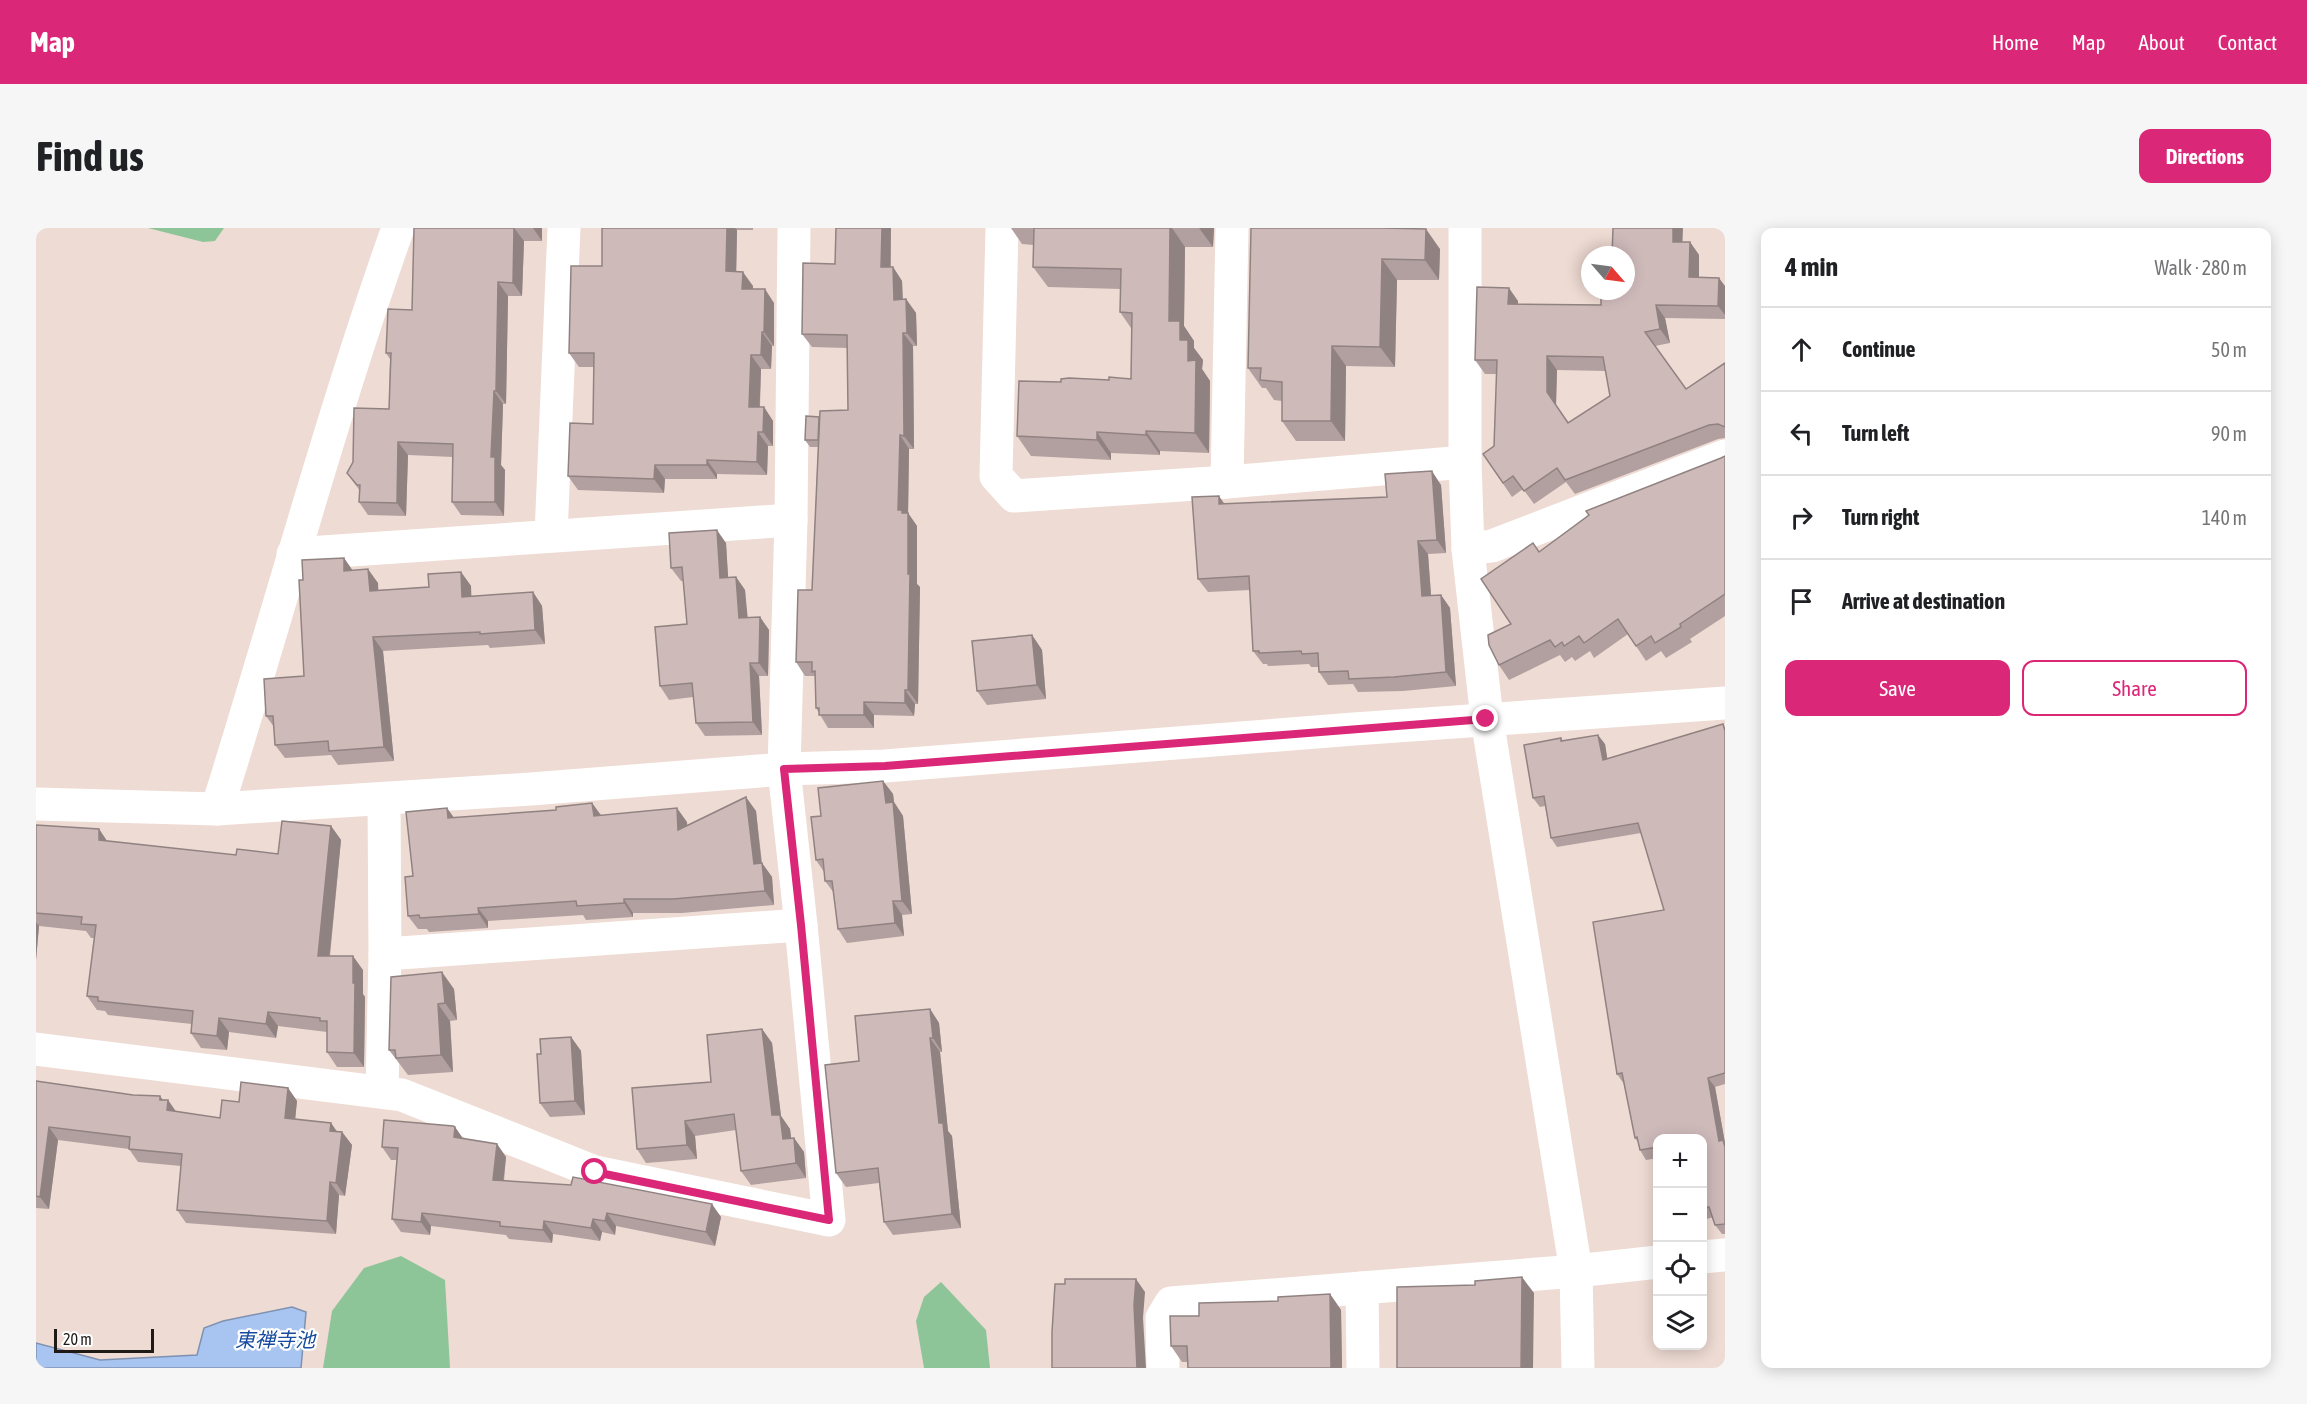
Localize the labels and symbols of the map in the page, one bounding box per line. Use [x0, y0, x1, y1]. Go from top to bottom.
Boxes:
north arrow [1581, 246, 1635, 300]
route end [1472, 705, 1498, 731]
route start [581, 1158, 607, 1184]
scale bar [54, 1326, 154, 1354]
water label: 東禅寺池 [235, 1328, 317, 1351]

